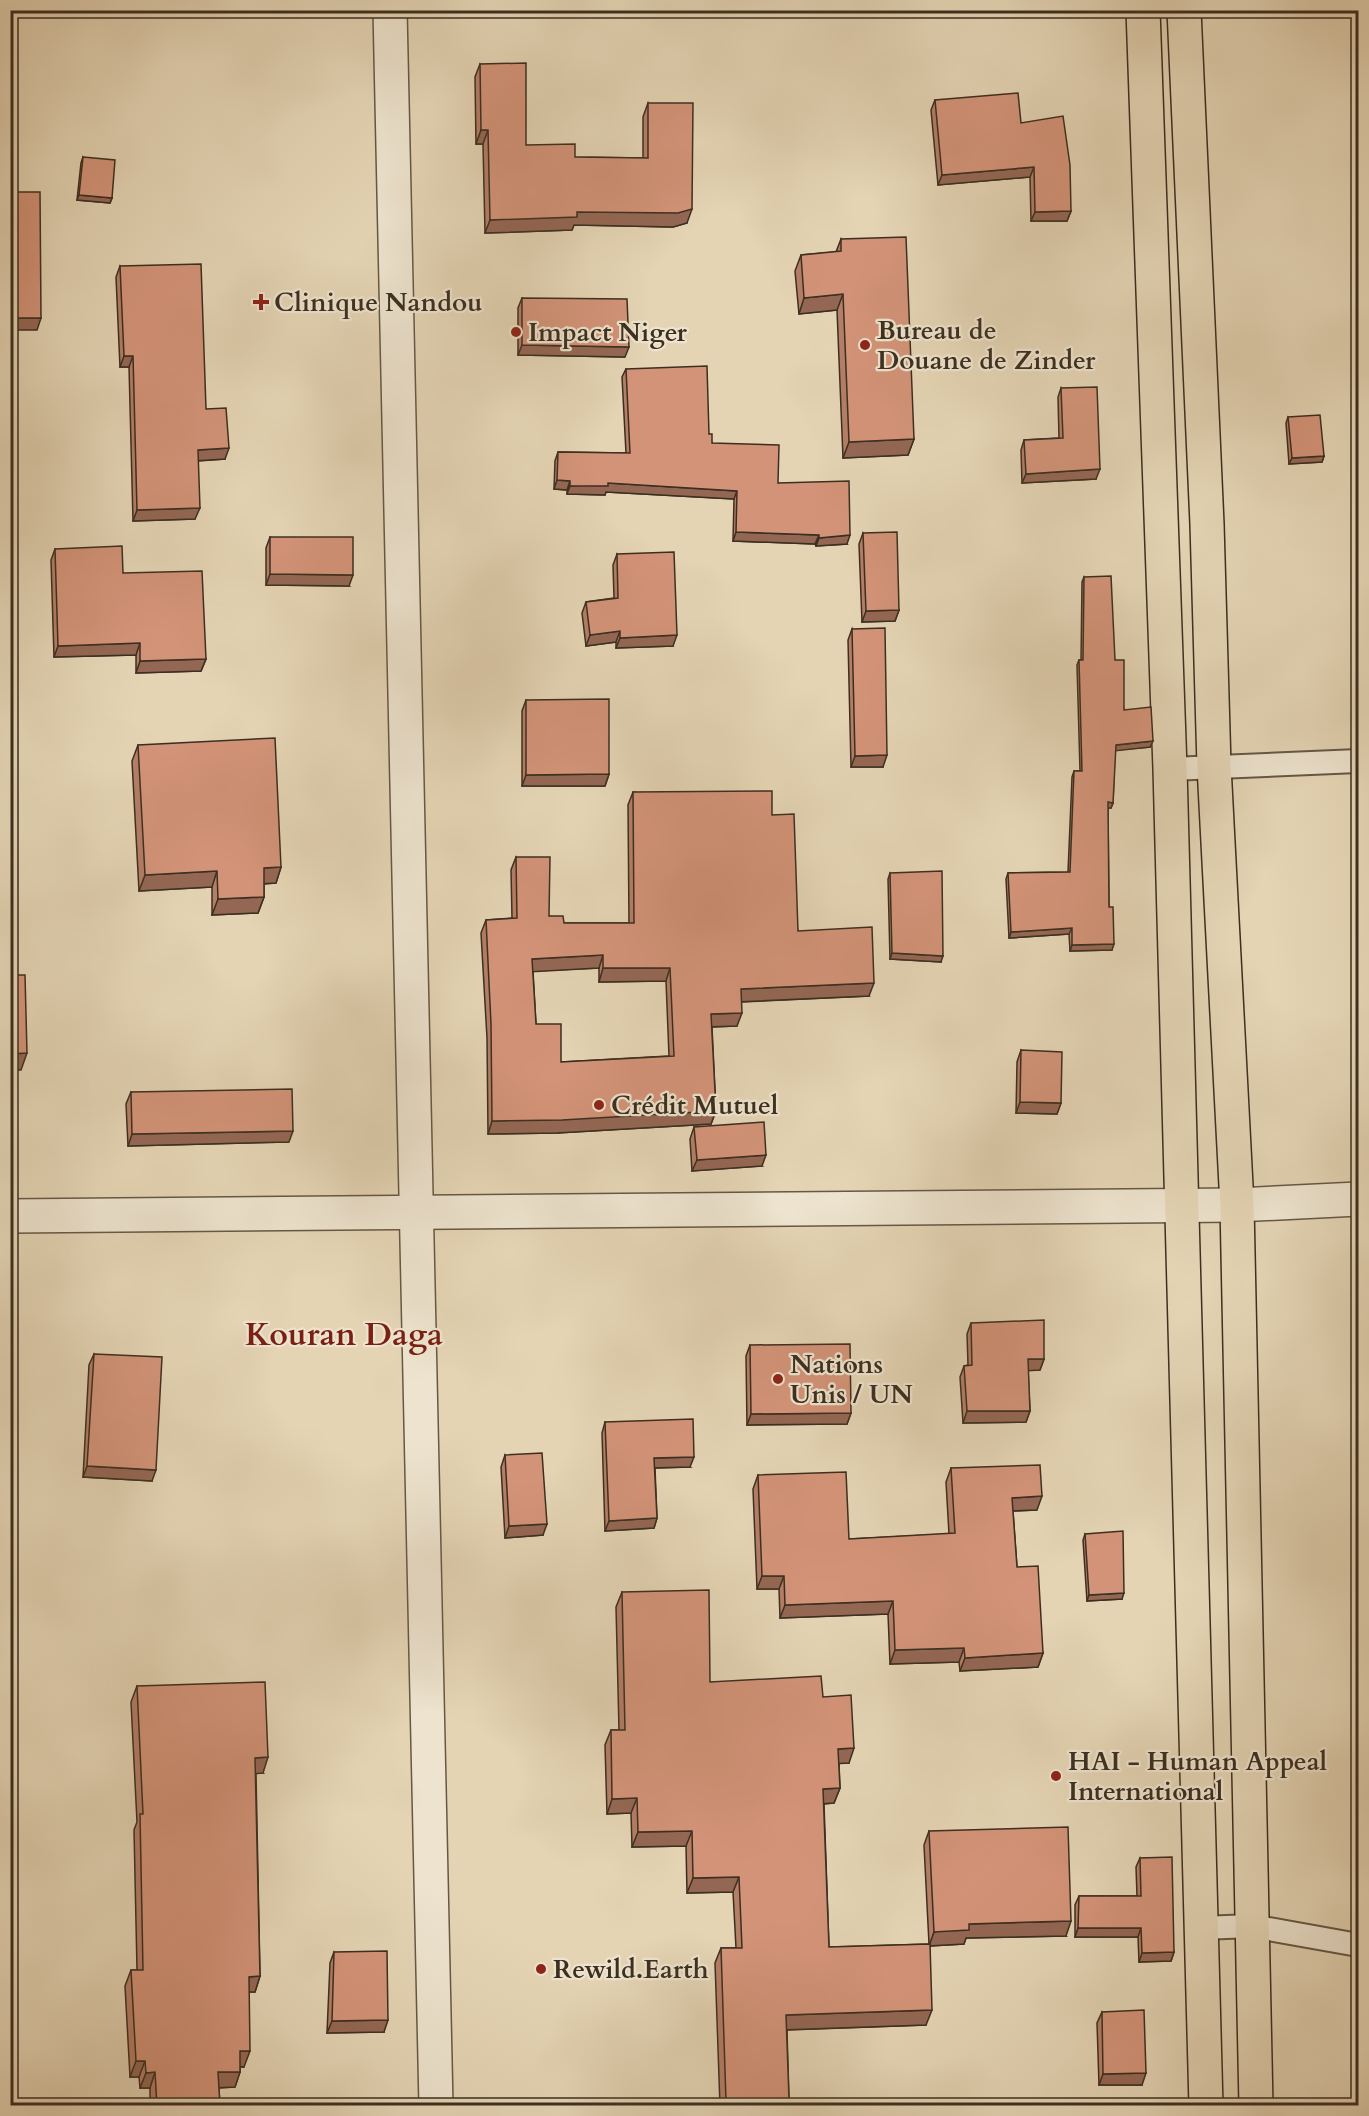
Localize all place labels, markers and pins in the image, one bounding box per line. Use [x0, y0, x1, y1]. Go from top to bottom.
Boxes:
place label: Clinique Nandou [274, 285, 482, 320]
marker: Clinique Nandou [252, 293, 270, 311]
place label: Bureau de Douane de Zinder [877, 313, 1096, 378]
place label: Impact Niger [528, 315, 688, 350]
marker: Impact Niger [509, 325, 523, 339]
marker: Bureau de Douane de Zinder [858, 338, 872, 352]
place label: Crédit Mutuel [611, 1088, 779, 1123]
marker: Crédit Mutuel [592, 1098, 606, 1112]
place label: Nations Unis / UN [790, 1347, 913, 1412]
marker: Nations Unis / UN [771, 1372, 785, 1386]
place label: HAI - Human Appeal International [1068, 1744, 1328, 1809]
marker: HAI - Human Appeal International [1049, 1769, 1063, 1783]
place label: Rewild.Earth [553, 1952, 709, 1987]
marker: Rewild.Earth [534, 1962, 548, 1976]

